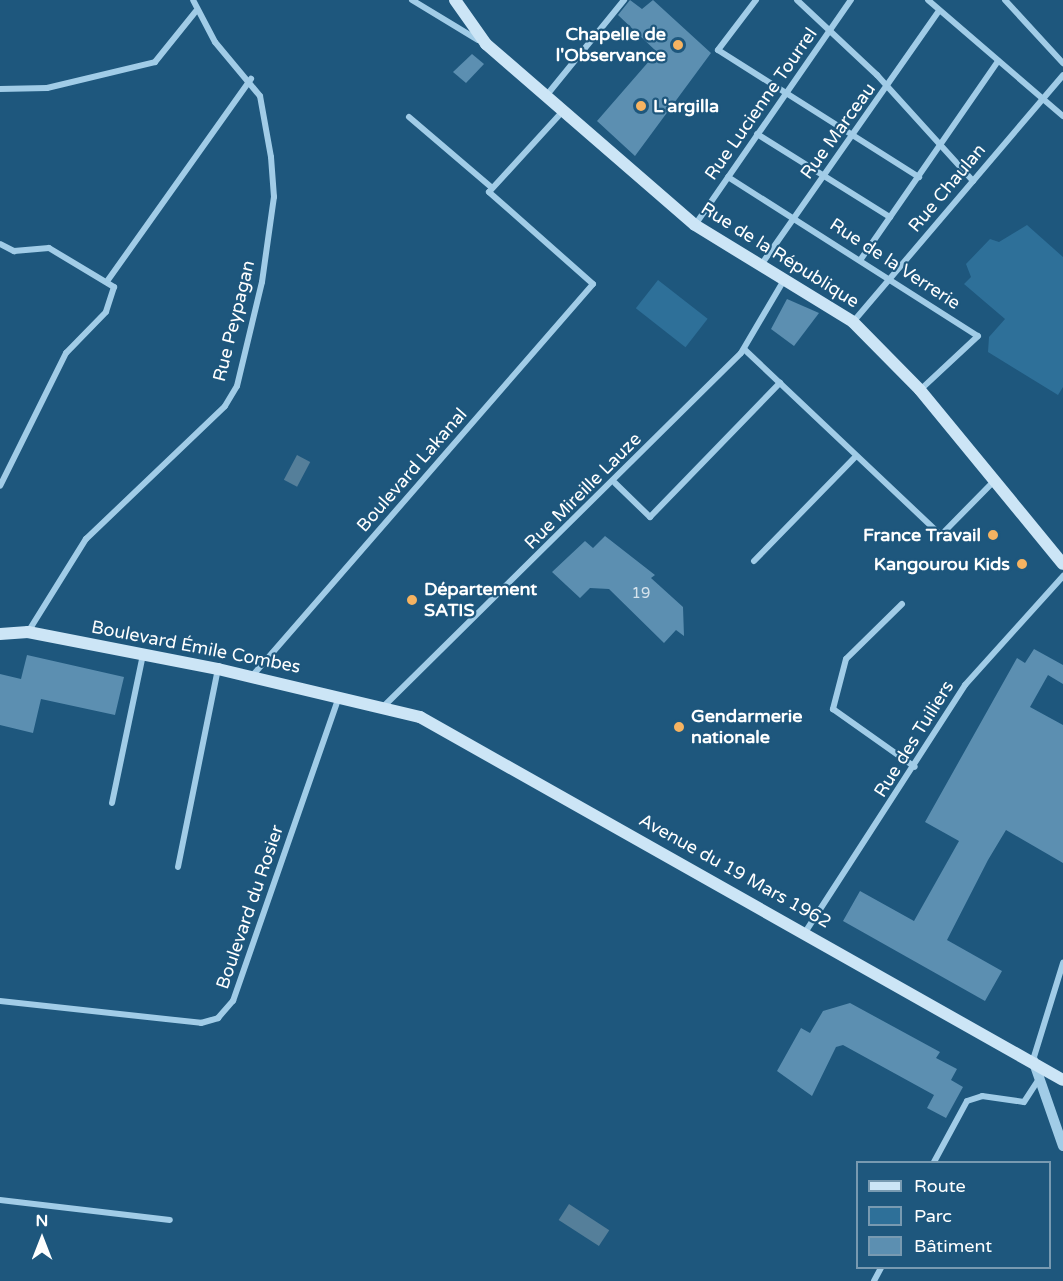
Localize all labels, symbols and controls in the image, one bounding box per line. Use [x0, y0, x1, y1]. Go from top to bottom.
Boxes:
place label: Chapelle de l'Observance [556, 24, 666, 66]
street label: Rue Lucienne Tourrel [700, 24, 822, 184]
marker: Chapelle de l'Observance [671, 38, 685, 52]
street label: Rue Marceau [796, 79, 880, 183]
place label: L'argilla [653, 95, 719, 117]
marker: L'argilla [634, 99, 648, 113]
street label: Rue Chaulan [904, 139, 990, 237]
street label: Rue de la République [697, 198, 863, 312]
street label: Rue de la Verrerie [826, 214, 964, 314]
street label: Rue Peypagan [209, 258, 259, 384]
street label: Boulevard Lakanal [352, 404, 472, 536]
street label: Rue Mireille Lauze [520, 428, 646, 554]
place label: France Travail [863, 524, 981, 546]
marker: France Travail [986, 528, 1000, 542]
place label: Kangourou Kids [874, 553, 1010, 575]
marker: Kangourou Kids [1015, 557, 1029, 571]
place label: Département SATIS [424, 579, 537, 622]
house number: 19 [632, 585, 650, 603]
marker: Département SATIS [405, 593, 419, 607]
street label: Boulevard Émile Combes [90, 616, 302, 678]
street label: Rue des Tuiliers [869, 677, 959, 801]
place label: Gendarmerie nationale [691, 706, 802, 748]
marker: Gendarmerie nationale [672, 720, 686, 734]
street label: Avenue du 19 Mars 1962 [635, 809, 835, 933]
street label: Boulevard du Rosier [212, 822, 288, 992]
legend [856, 1161, 1051, 1269]
text: Route [914, 1175, 966, 1197]
text: Parc [914, 1205, 952, 1227]
north arrow [12, 1209, 72, 1269]
text: N [36, 1211, 48, 1231]
text: Bâtiment [914, 1235, 992, 1257]

